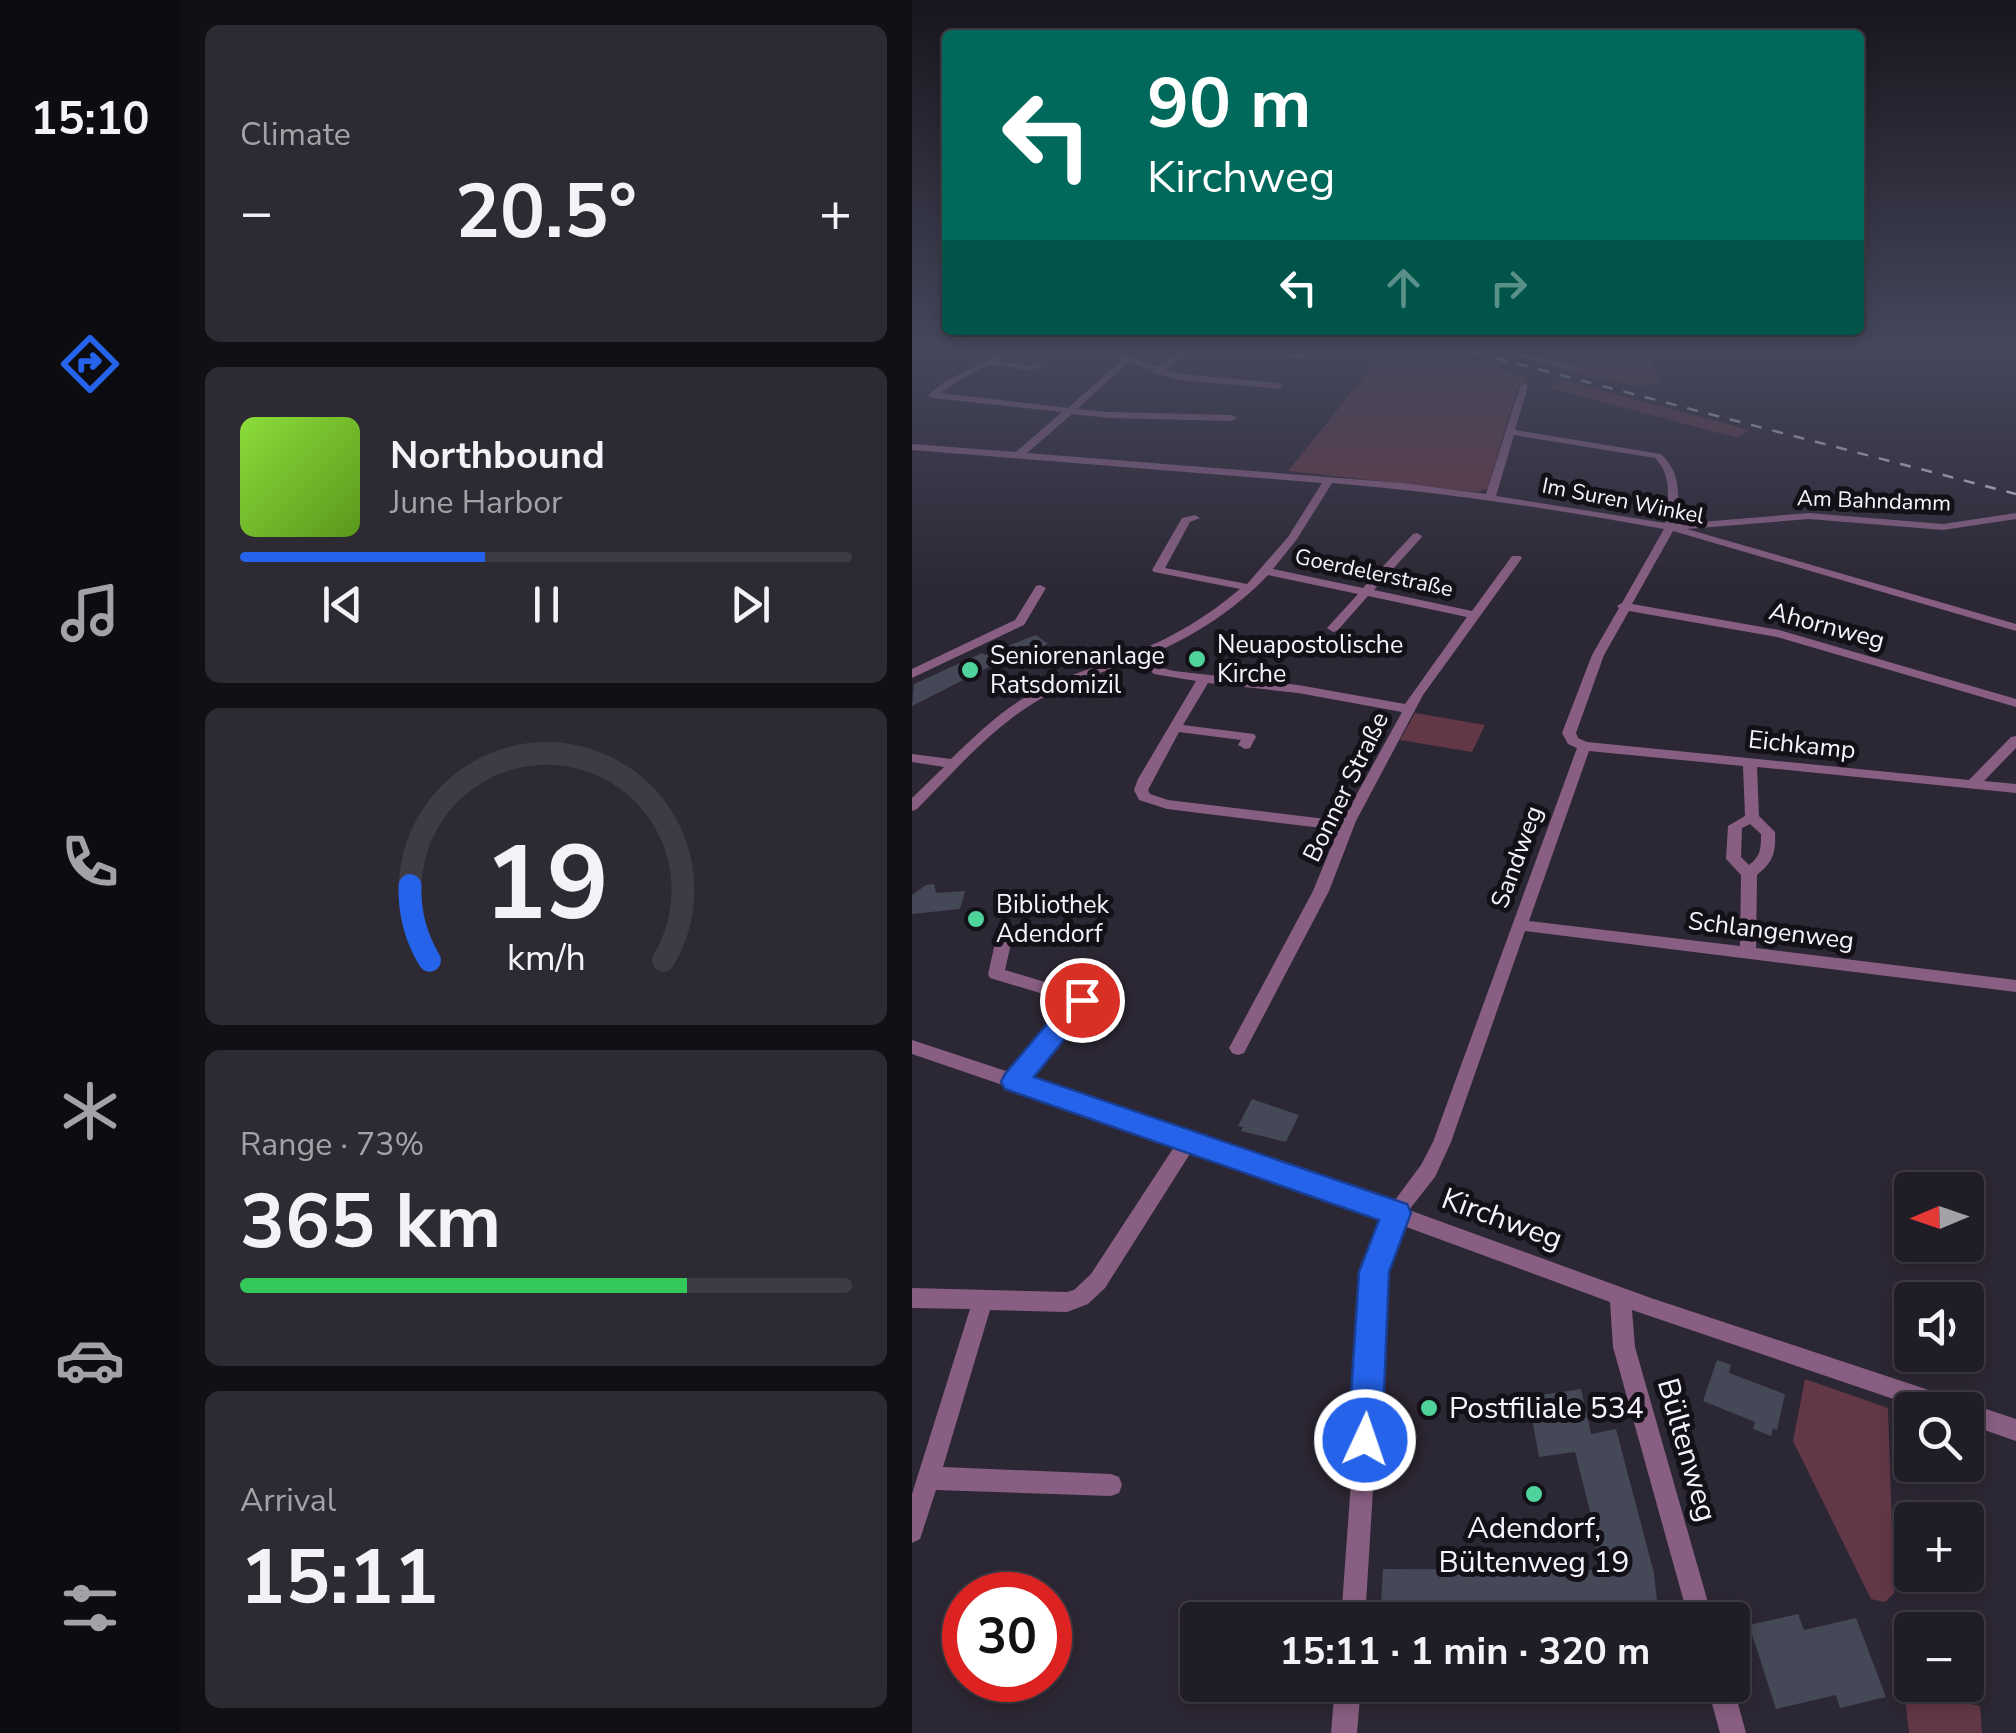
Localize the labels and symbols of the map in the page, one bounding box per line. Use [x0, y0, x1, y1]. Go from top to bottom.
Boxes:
street label: Im Suren Winkel [1539, 471, 1707, 531]
street label: Am Bahndamm [1796, 483, 1952, 519]
street label: Goerdelerstraße [1292, 542, 1456, 604]
street label: Ahornweg [1766, 594, 1888, 658]
place label: Neuapostolische Kirche [1217, 628, 1403, 691]
place label: Seniorenanlage Ratsdomizil [990, 639, 1165, 702]
marker: Neuapostolische Kirche [1186, 648, 1208, 670]
marker: Seniorenanlage Ratsdomizil [959, 659, 981, 681]
street label: Bonner Straße [1295, 706, 1397, 868]
street label: Eichkamp [1747, 722, 1857, 768]
street label: Sandweg [1483, 801, 1551, 913]
place label: Bibliothek Adendorf [996, 888, 1110, 951]
street label: Schlangenweg [1686, 904, 1856, 958]
marker: Bibliothek Adendorf [965, 908, 987, 930]
pin [1040, 958, 1125, 1043]
north arrow [1894, 1172, 1984, 1262]
street label: Kirchweg [1436, 1178, 1568, 1260]
street label: Bültenweg [1647, 1373, 1727, 1527]
position arrow [1313, 1388, 1417, 1492]
place label: Postfiliale 534 [1449, 1388, 1644, 1429]
marker: Postfiliale 534 [1418, 1397, 1440, 1419]
marker: Adendorf, Bültenweg 19 [1523, 1483, 1545, 1505]
place label: Adendorf, Bültenweg 19 [1438, 1508, 1630, 1583]
speed limit sign: 30 [942, 1572, 1072, 1702]

